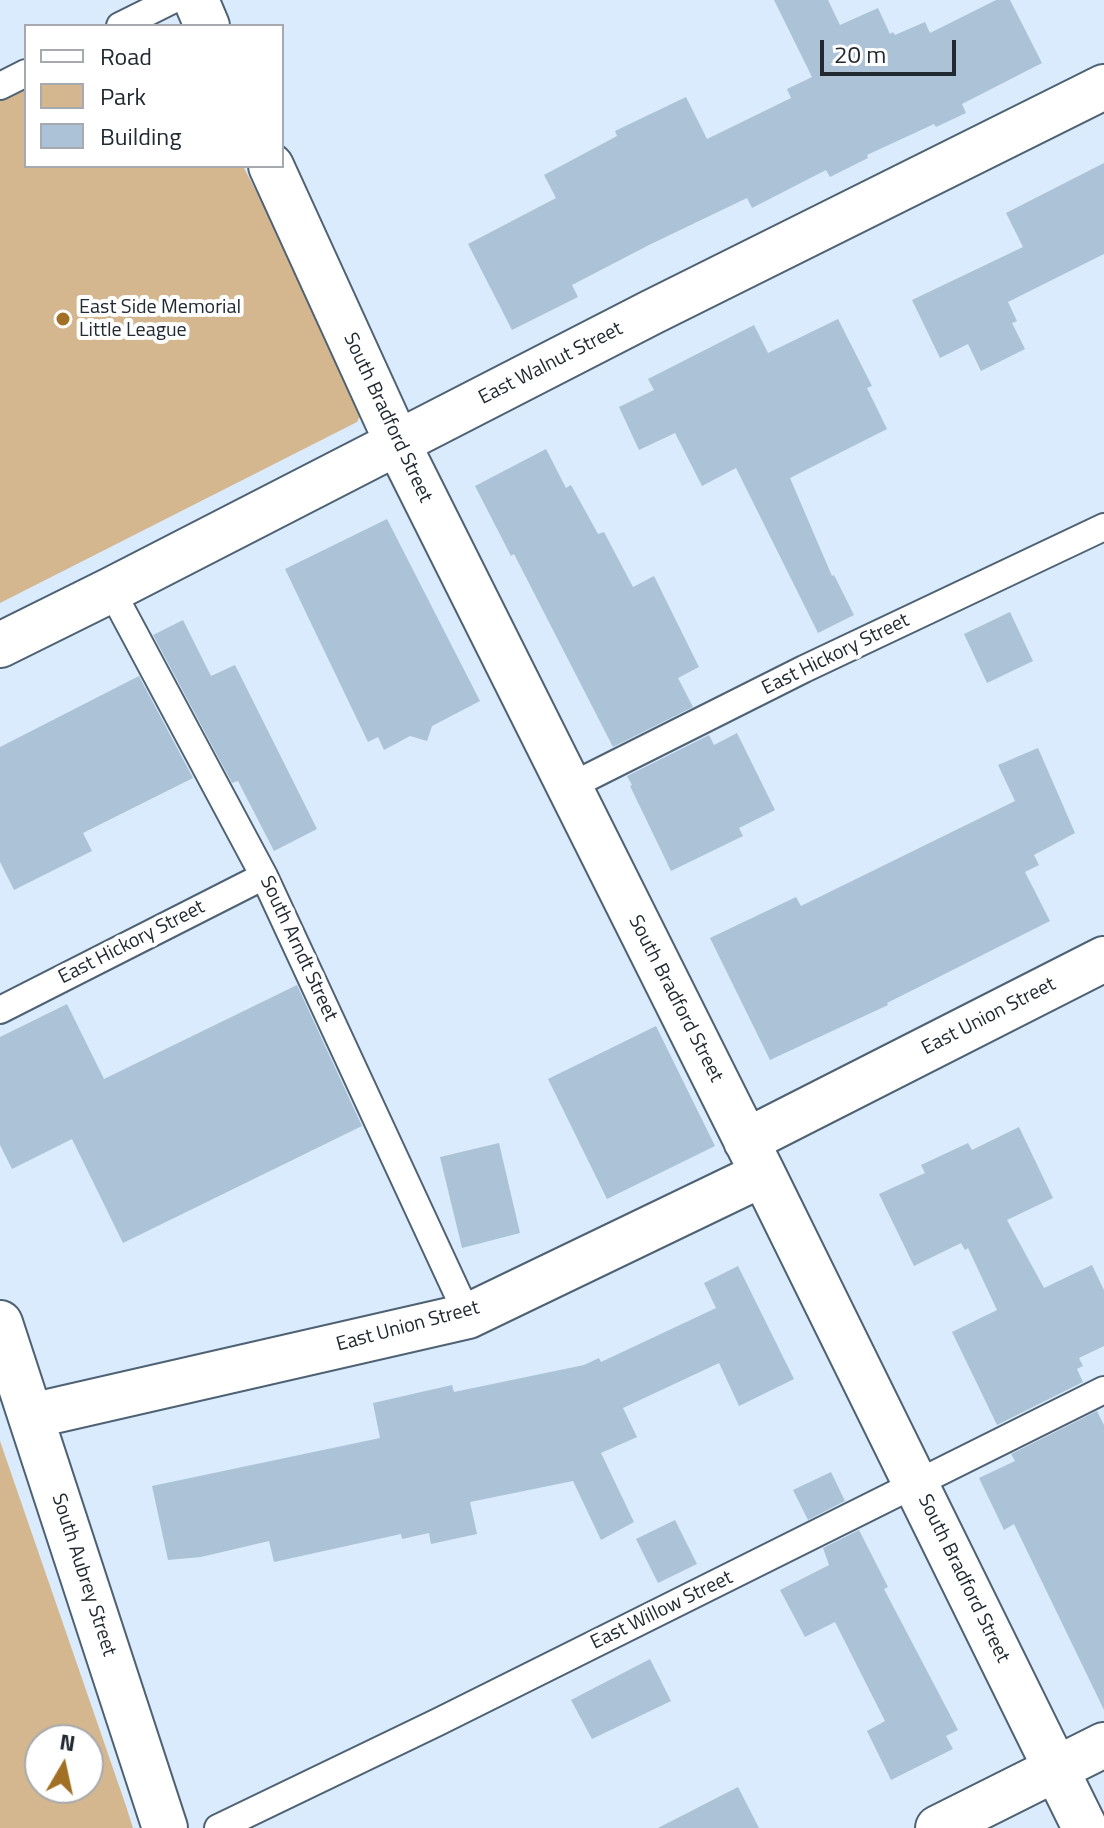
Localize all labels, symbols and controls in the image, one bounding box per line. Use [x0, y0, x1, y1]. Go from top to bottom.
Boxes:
legend [24, 24, 284, 168]
scale bar [824, 24, 960, 74]
text: 20 m [834, 36, 886, 72]
text: Road [100, 38, 152, 74]
text: Park [100, 78, 146, 114]
text: Building [100, 118, 182, 154]
place label: East Side Memorial Little League [79, 296, 241, 343]
marker: East Side Memorial Little League [54, 310, 72, 328]
street label: East Walnut Street [475, 317, 627, 411]
street label: South Bradford Street [337, 329, 437, 507]
street label: East Hickory Street [758, 609, 914, 701]
street label: South Arndt Street [254, 873, 342, 1025]
street label: East Hickory Street [55, 896, 209, 990]
street label: South Bradford Street [622, 911, 728, 1087]
street label: East Union Street [918, 973, 1060, 1061]
street label: East Union Street [334, 1296, 482, 1358]
street label: South Aubrey Street [45, 1491, 121, 1659]
street label: South Bradford Street [912, 1491, 1014, 1667]
street label: East Willow Street [587, 1566, 737, 1656]
north arrow [24, 1724, 104, 1804]
text: N [57, 1724, 78, 1760]

